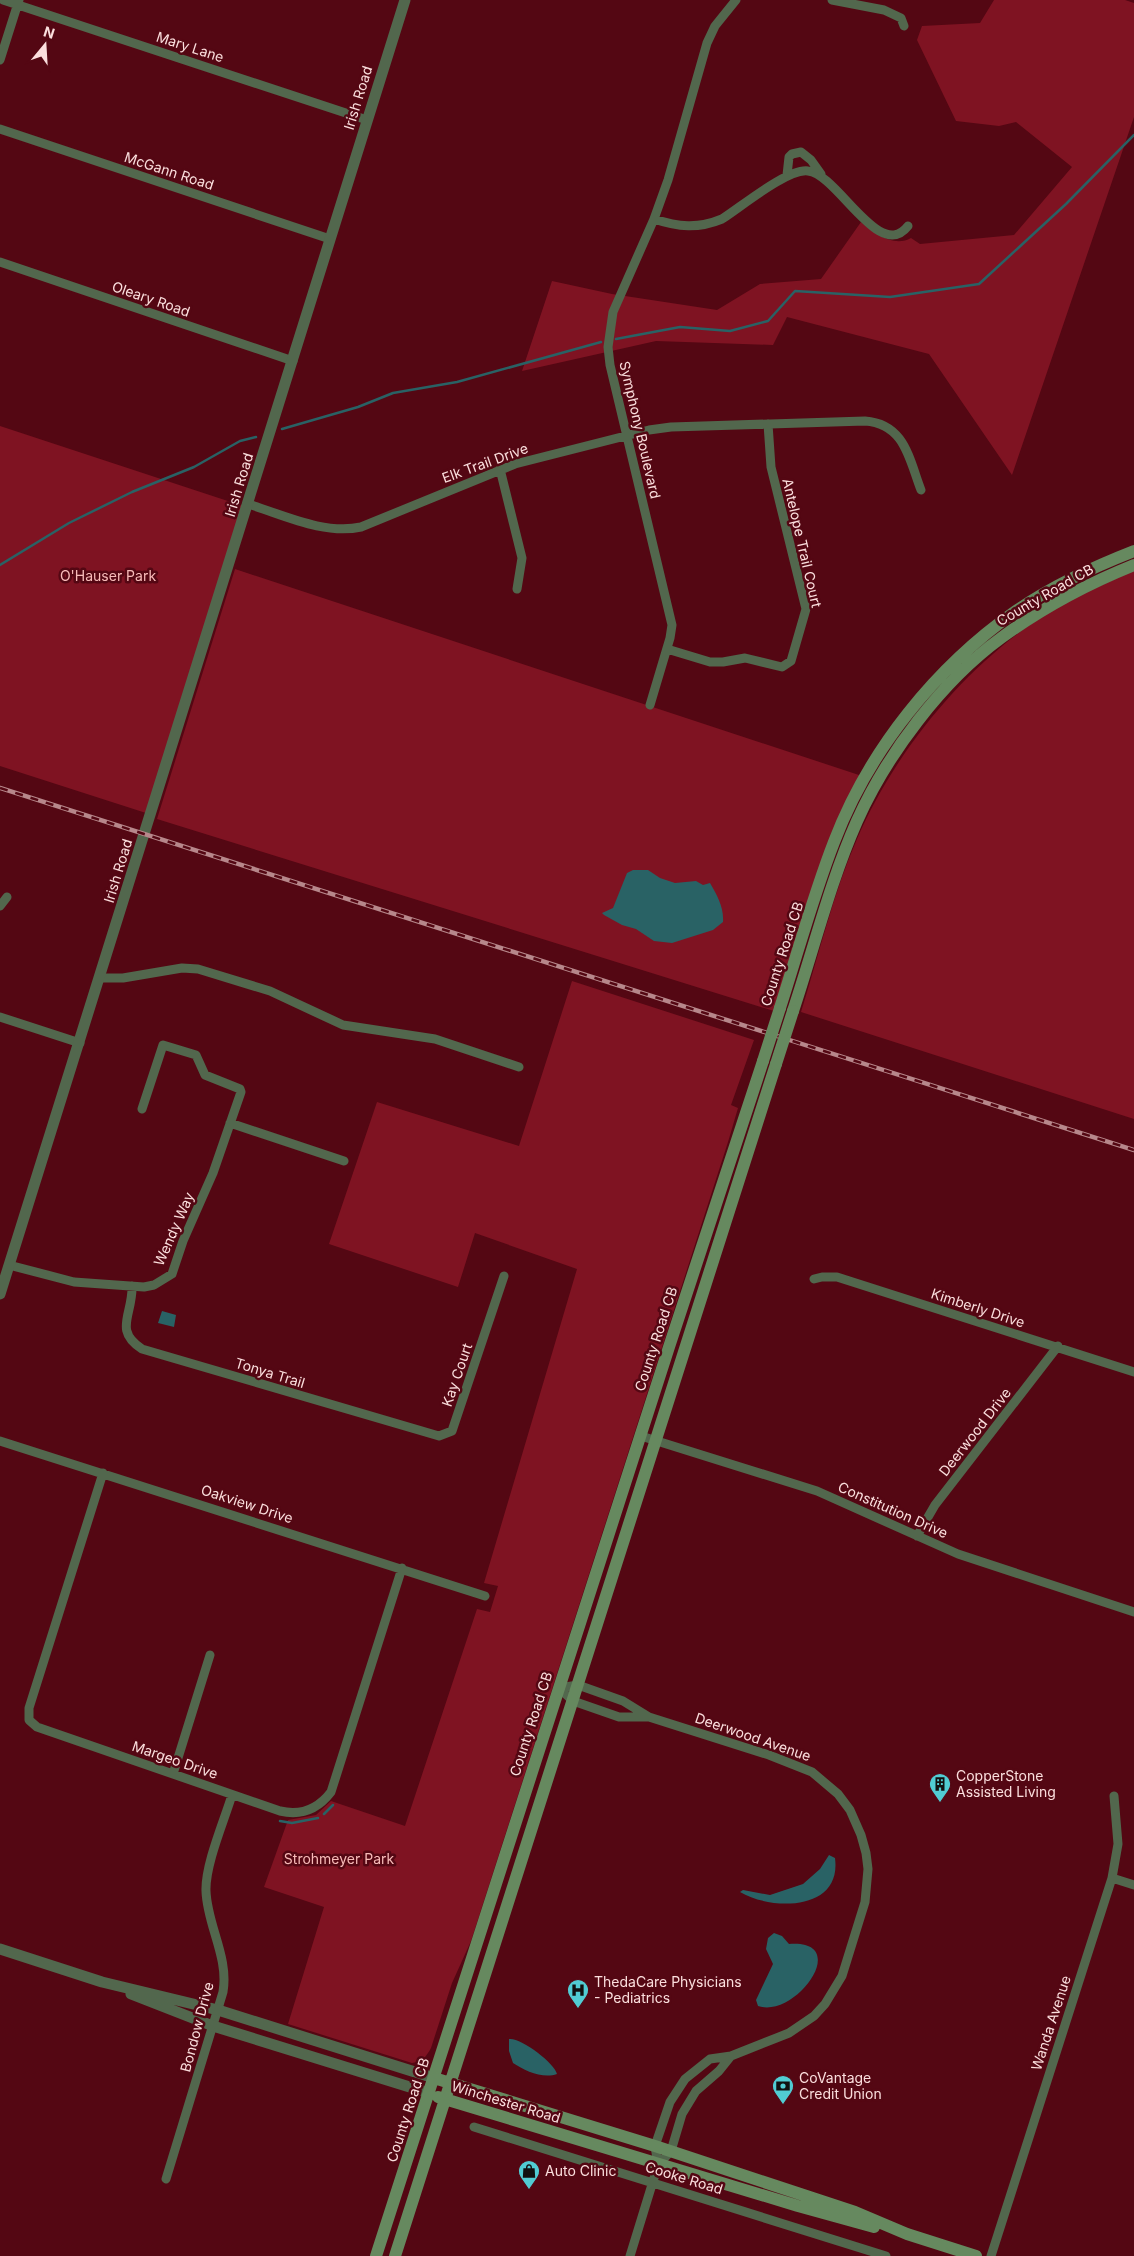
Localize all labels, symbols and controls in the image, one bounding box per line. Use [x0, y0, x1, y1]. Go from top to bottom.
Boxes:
north arrow [20, 20, 70, 70]
text: N [41, 22, 57, 42]
street label: Mary Lane [154, 28, 226, 65]
street label: Irish Road [340, 64, 375, 132]
street label: McGann Road [122, 148, 216, 193]
street label: Oleary Road [110, 277, 192, 320]
street label: Symphony Boulevard [616, 359, 665, 500]
street label: Elk Trail Drive [440, 439, 530, 486]
street label: Irish Road [221, 451, 256, 519]
street label: Antelope Trail Court [779, 477, 826, 610]
street label: County Road CB [993, 560, 1096, 629]
park label: O'Hauser Park [60, 567, 156, 584]
street label: Irish Road [100, 837, 135, 905]
street label: County Road CB [757, 899, 806, 1008]
street label: Wendy Way [150, 1189, 197, 1268]
street label: County Road CB [631, 1284, 680, 1393]
street label: Kimberly Drive [929, 1284, 1027, 1331]
street label: Kay Court [438, 1341, 475, 1409]
street label: Tonya Trail [233, 1354, 307, 1391]
street label: Deerwood Drive [935, 1384, 1014, 1479]
street label: Constitution Drive [836, 1478, 951, 1541]
street label: Oakview Drive [199, 1481, 295, 1526]
street label: County Road CB [506, 1669, 555, 1778]
street label: Deerwood Avenue [693, 1709, 813, 1764]
street label: Margeo Drive [130, 1737, 220, 1782]
place label: CopperStone Assisted Living [956, 1767, 1056, 1800]
building icon: CopperStone Assisted Living [928, 1772, 952, 1803]
park label: Strohmeyer Park [284, 1850, 394, 1867]
place label: ThedaCare Physicians - Pediatrics [594, 1973, 742, 2006]
street label: Wanda Avenue [1027, 1973, 1074, 2072]
hospital icon: ThedaCare Physicians - Pediatrics [566, 1978, 590, 2009]
street label: Bondow Drive [176, 1980, 217, 2074]
street label: County Road CB [383, 2055, 432, 2164]
place label: CoVantage Credit Union [799, 2069, 882, 2102]
bank icon: CoVantage Credit Union [771, 2074, 795, 2105]
street label: Winchester Road [450, 2077, 563, 2126]
street label: Cooke Road [643, 2158, 725, 2197]
shop icon: Auto Clinic [517, 2159, 541, 2190]
place label: Auto Clinic [545, 2162, 616, 2179]

